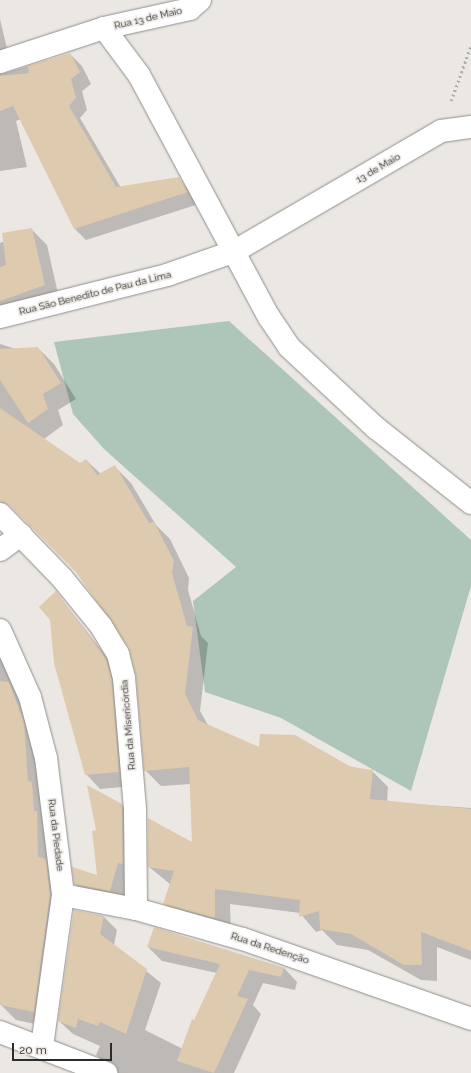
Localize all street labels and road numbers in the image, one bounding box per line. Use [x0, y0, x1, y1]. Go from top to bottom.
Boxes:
street label: Rua 13 de Maio [113, 4, 183, 32]
street label: 13 de Maio [354, 151, 402, 185]
street label: Rua São Benedito de Pau da Lima [18, 268, 172, 318]
street label: Rua da Misericórdia [118, 679, 138, 771]
street label: Rua da Piedade [46, 798, 66, 872]
street label: Rua da Redenção [229, 930, 311, 966]

